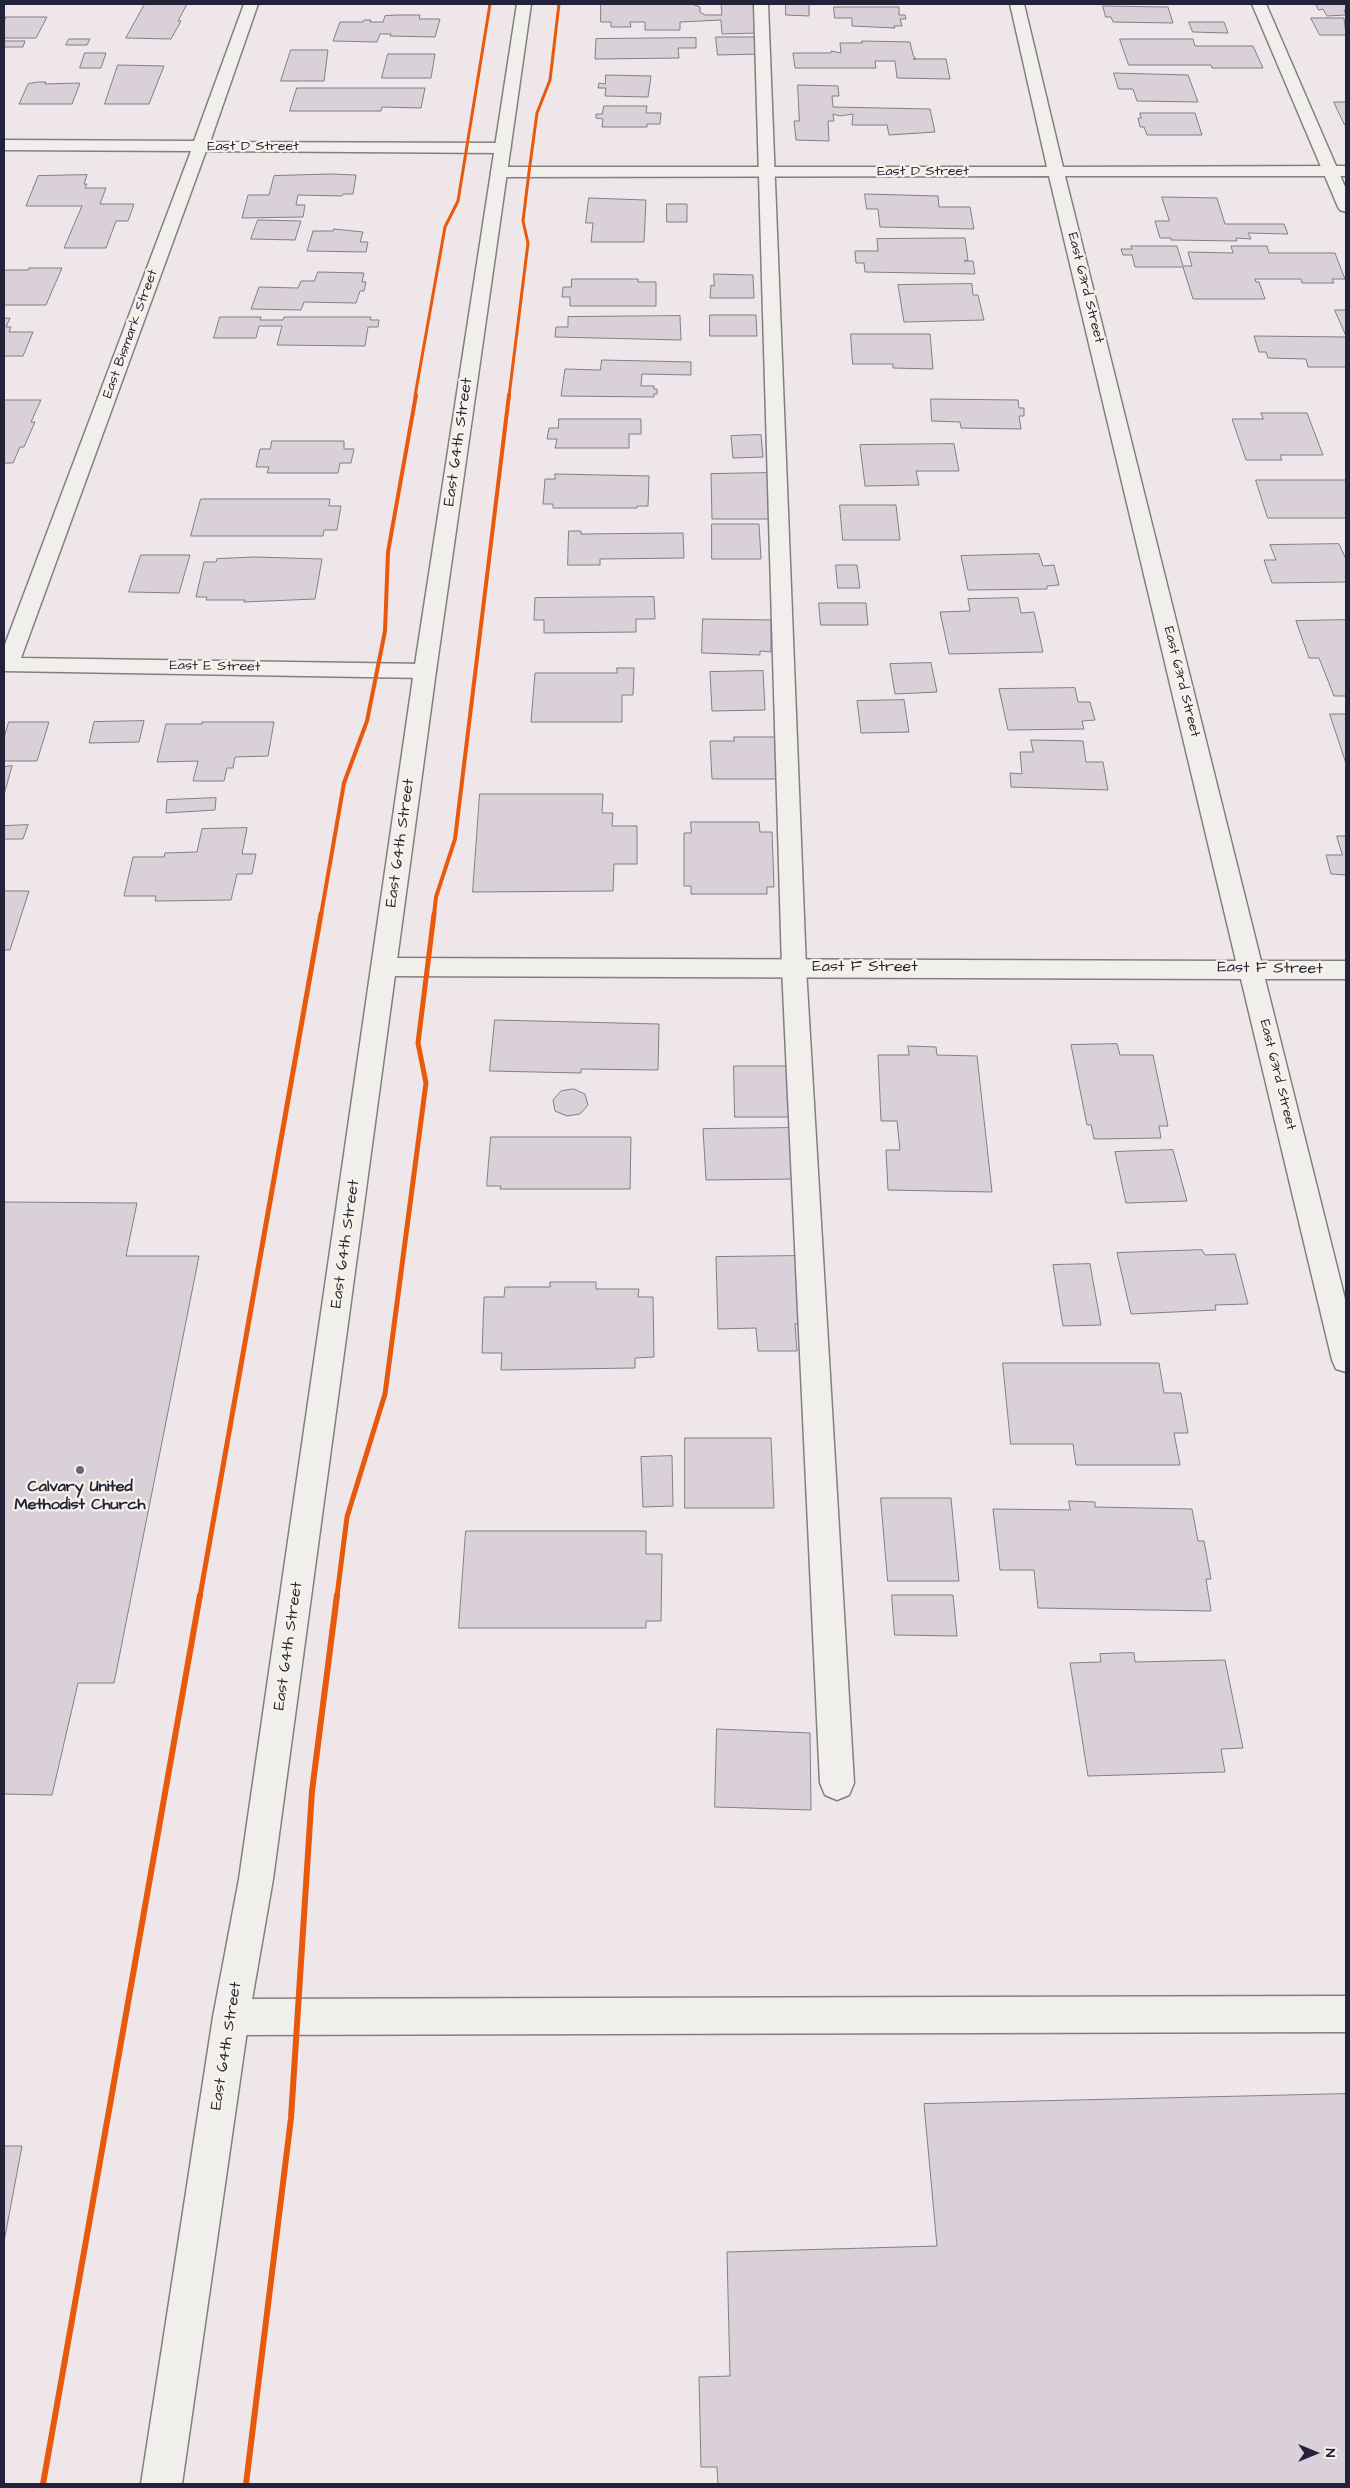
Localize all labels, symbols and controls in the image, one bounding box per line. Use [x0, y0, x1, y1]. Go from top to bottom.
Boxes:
street label: East D Street [207, 139, 299, 155]
street label: East D Street [877, 164, 969, 180]
street label: East 63rd Street [1063, 231, 1107, 345]
street label: East Bismark Street [100, 267, 162, 401]
street label: East 64th Street [440, 376, 478, 508]
street label: East 63rd Street [1159, 625, 1203, 739]
street label: East E Street [169, 658, 261, 676]
street label: East 64th Street [382, 777, 420, 909]
street label: East F Street [812, 958, 918, 978]
street label: East F Street [1217, 958, 1323, 980]
street label: East 63rd Street [1255, 1018, 1299, 1132]
street label: East 64th Street [327, 1178, 365, 1310]
marker: Calvary United Methodist Church [74, 1464, 86, 1476]
place label: Calvary United Methodist Church [14, 1478, 146, 1516]
street label: East 64th Street [270, 1580, 308, 1712]
street label: East 64th Street [207, 1980, 247, 2112]
north arrow [1290, 2428, 1340, 2478]
text: N [1320, 2449, 1340, 2457]

